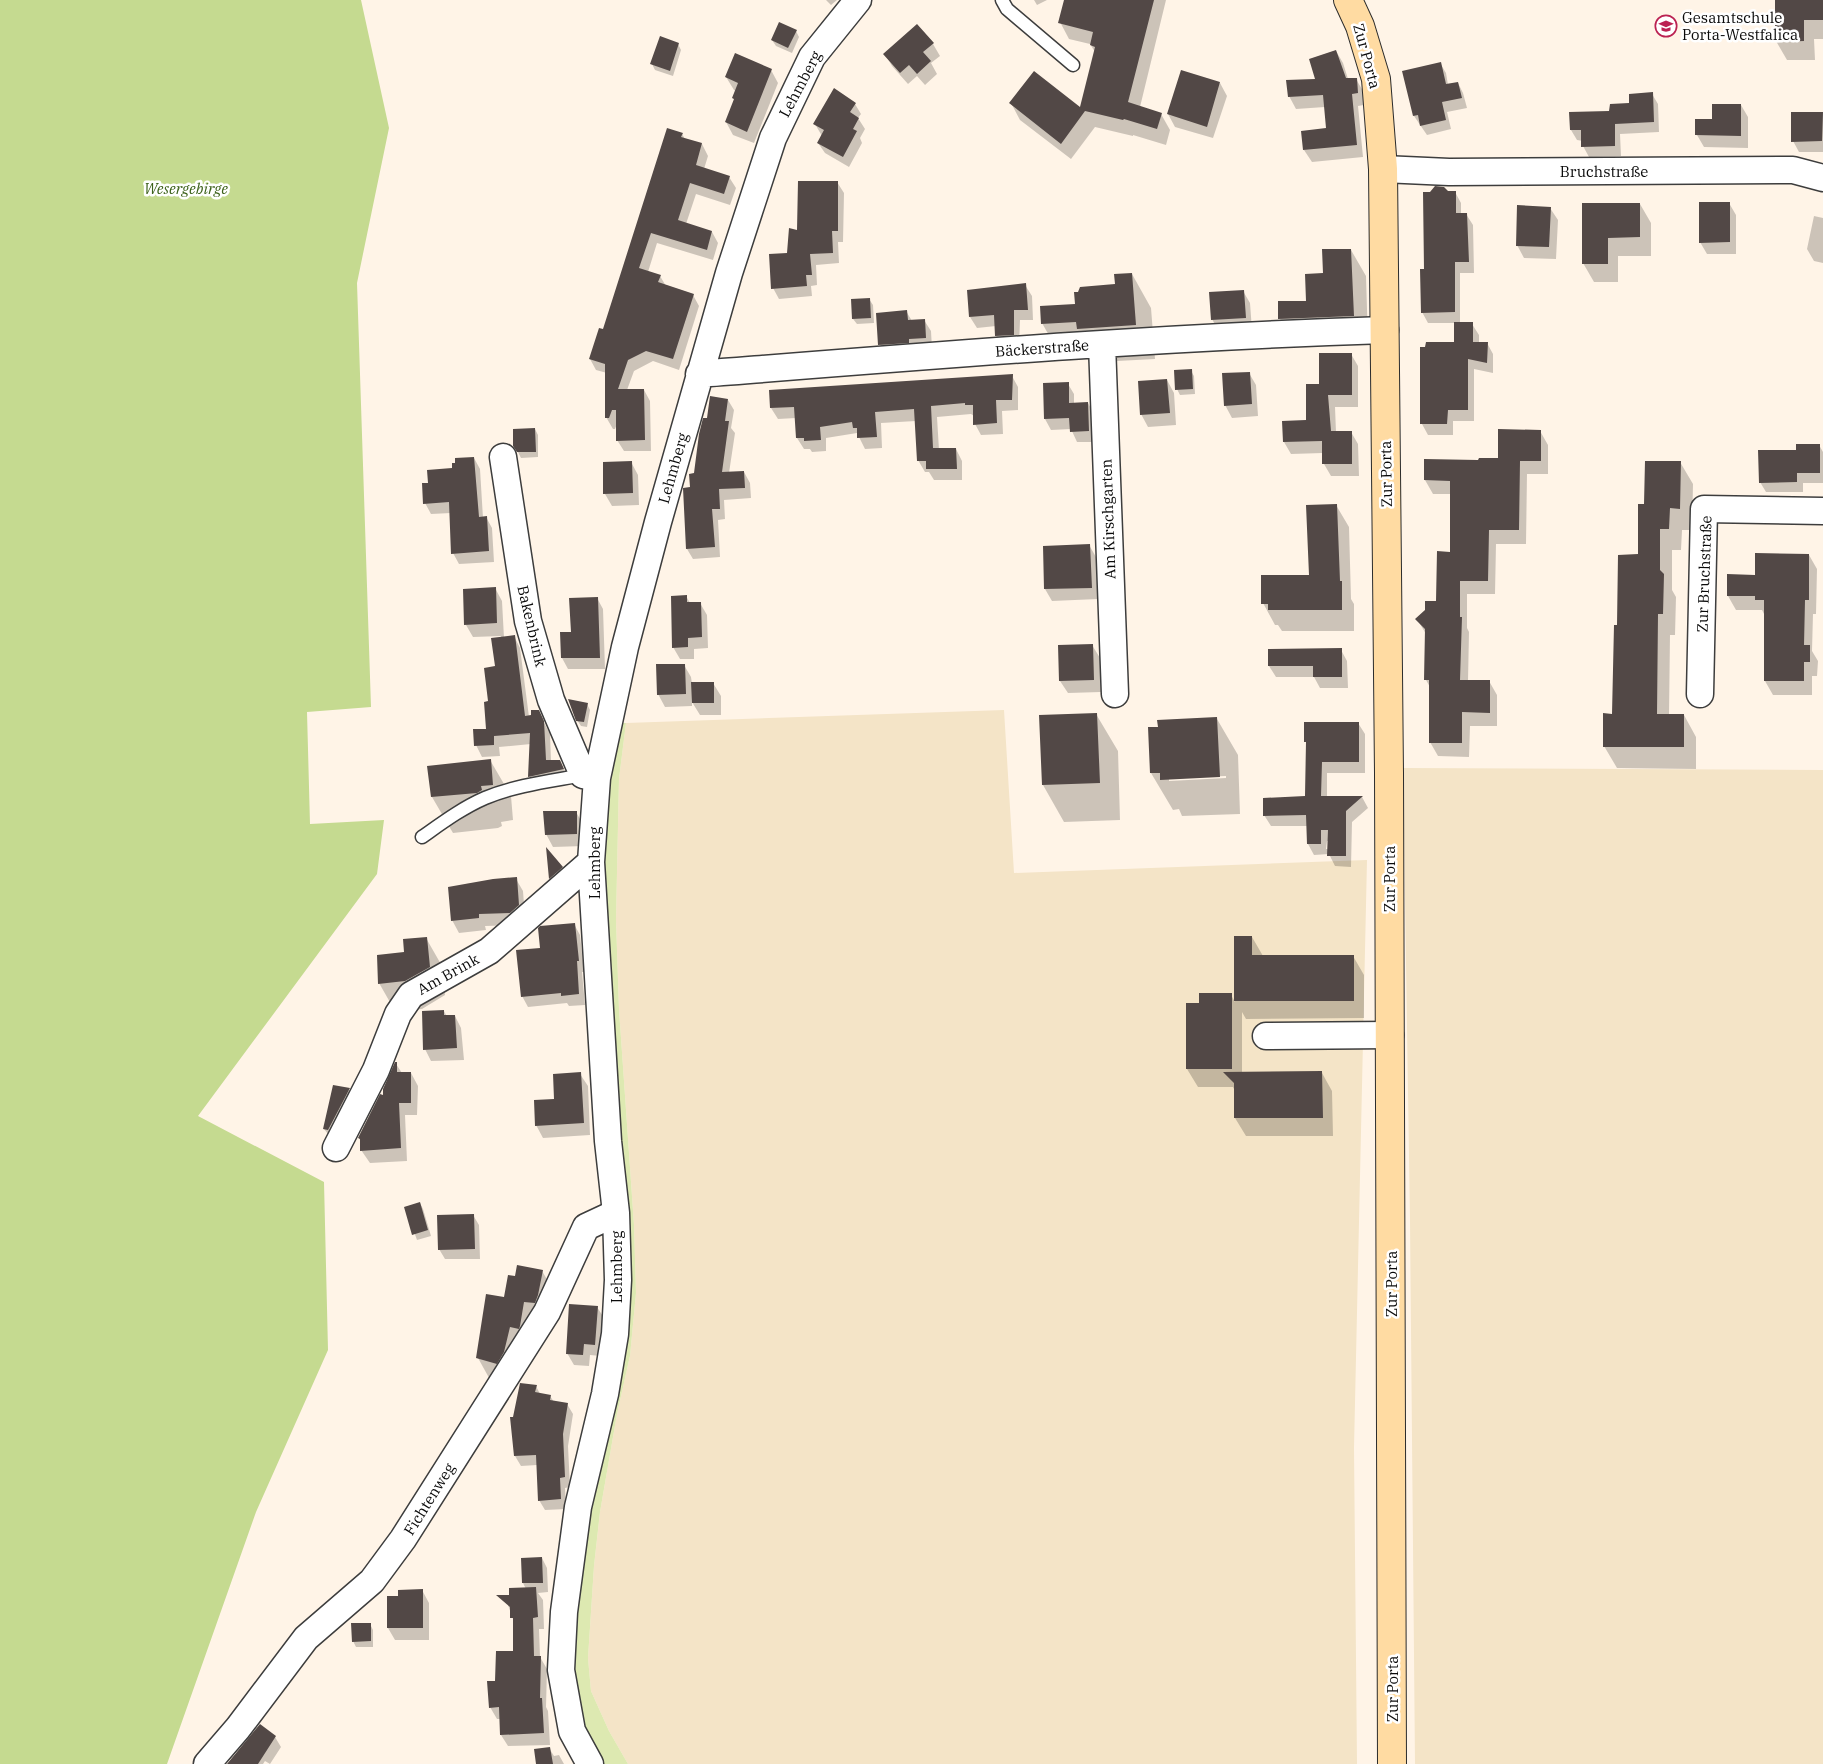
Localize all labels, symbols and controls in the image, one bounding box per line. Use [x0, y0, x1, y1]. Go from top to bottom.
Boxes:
place label: Gesamtschule Porta-Westfalica [1682, 8, 1798, 44]
school or university icon: Gesamtschule Porta-Westfalica [1654, 14, 1678, 38]
street label: Zur Porta [1349, 21, 1385, 91]
street label: Lehmberg [775, 47, 825, 121]
street label: Bruchstraße [1560, 162, 1648, 181]
park label: Wesergebirge [144, 179, 228, 198]
street label: Bäckerstraße [994, 335, 1090, 361]
street label: Lehmberg [654, 430, 692, 506]
street label: Zur Porta [1376, 440, 1396, 508]
street label: Am Kirschgarten [1096, 458, 1120, 580]
street label: Zur Bruchstraße [1692, 515, 1716, 633]
street label: Bakenbrink [513, 583, 551, 669]
street label: Lehmberg [585, 827, 604, 899]
street label: Zur Porta [1380, 846, 1399, 912]
street label: Am Brink [414, 949, 482, 999]
street label: Lehmberg [607, 1231, 626, 1303]
street label: Zur Porta [1382, 1251, 1401, 1317]
street label: Fichtenweg [399, 1459, 459, 1539]
street label: Zur Porta [1383, 1656, 1402, 1722]

